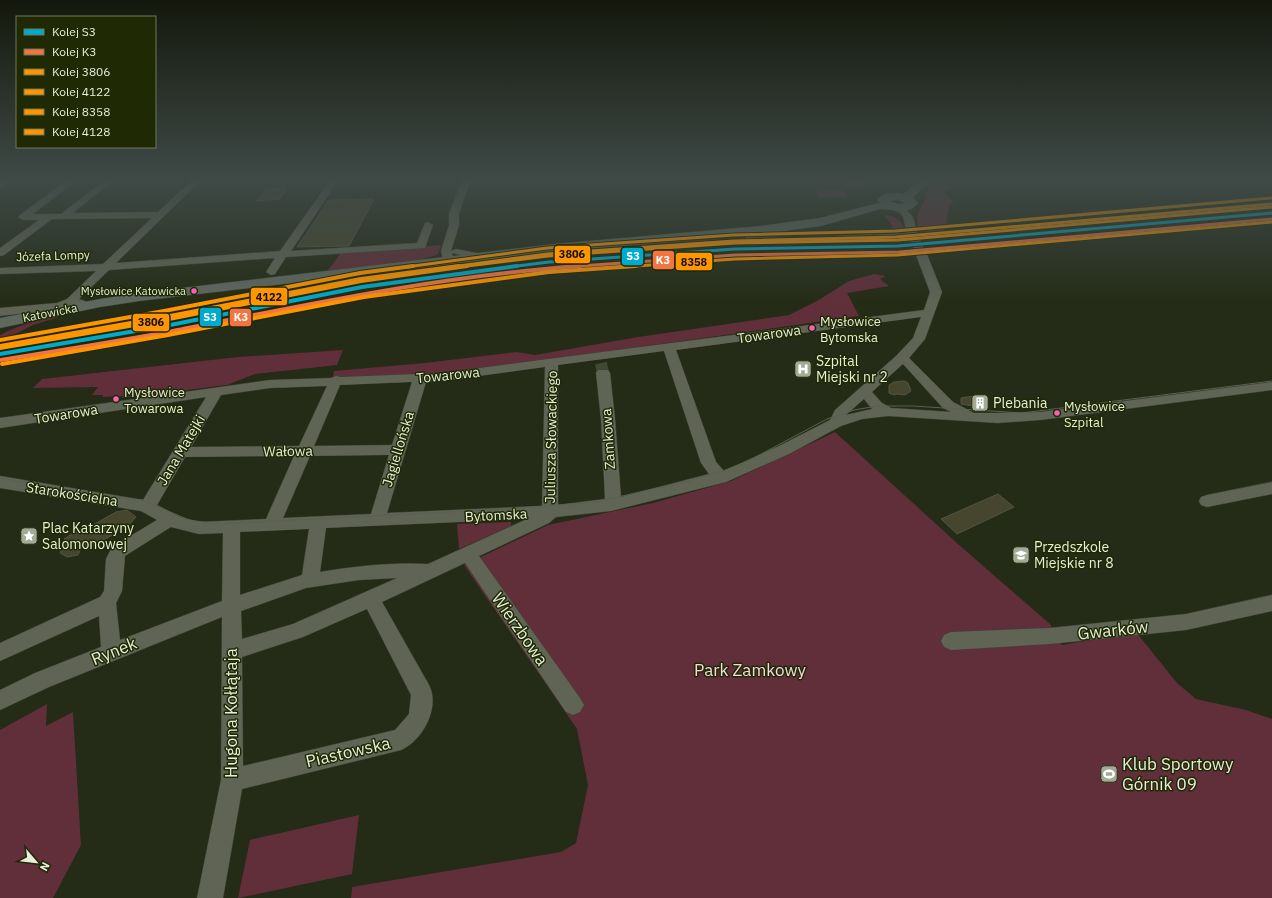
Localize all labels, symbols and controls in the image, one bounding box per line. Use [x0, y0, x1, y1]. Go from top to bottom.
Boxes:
legend [16, 16, 156, 148]
text: Kolej S3 [52, 24, 96, 39]
text: Kolej K3 [52, 44, 97, 59]
text: Kolej 3806 [52, 64, 111, 79]
text: Kolej 4122 [52, 84, 111, 99]
text: Kolej 8358 [52, 104, 111, 119]
text: Kolej 4128 [52, 124, 111, 139]
line badge: 3806 [554, 245, 591, 264]
street label: Józefa Lompy [16, 247, 90, 264]
text: 3806 [559, 247, 586, 261]
line badge: S3 [621, 247, 644, 266]
text: S3 [626, 249, 640, 263]
line badge: K3 [652, 250, 675, 270]
line badge: 8358 [675, 252, 713, 271]
text: K3 [656, 253, 670, 267]
text: 8358 [681, 255, 708, 269]
place label: Mysłowice Katowicka [81, 284, 186, 298]
marker: Mysłowice Katowicka [189, 286, 199, 296]
line badge: 4122 [250, 287, 288, 306]
text: 4122 [256, 290, 283, 304]
street label: Katowicka [21, 300, 79, 325]
line badge: S3 [199, 307, 222, 327]
line badge: K3 [229, 308, 252, 327]
text: S3 [203, 310, 217, 324]
text: K3 [234, 310, 248, 324]
line badge: 3806 [132, 313, 170, 332]
place label: Mysłowice Bytomska [820, 313, 881, 346]
text: 3806 [138, 315, 165, 329]
street label: Towarowa [736, 321, 802, 347]
marker: Mysłowice Bytomska [807, 323, 817, 333]
place label: Szpital Miejski nr 2 [816, 352, 888, 386]
hospital icon: Szpital Miejski nr 2 [793, 359, 813, 379]
street label: Towarowa [415, 363, 481, 387]
street label: Juliusza Słowackiego [541, 370, 561, 504]
place label: Mysłowice Towarowa [124, 384, 185, 417]
building icon: Plebania [970, 393, 990, 413]
marker: Mysłowice Towarowa [111, 394, 121, 404]
place label: Plebania [993, 394, 1048, 412]
place label: Mysłowice Szpital [1064, 398, 1125, 431]
street label: Towarowa [33, 400, 99, 428]
street label: Zamkowa [597, 408, 619, 470]
marker: Mysłowice Szpital [1052, 408, 1062, 418]
street label: Jagiellońska [378, 409, 418, 489]
street label: Jana Matejki [153, 411, 209, 489]
street label: Wałowa [263, 442, 313, 460]
street label: Starokościelna [25, 478, 120, 510]
street label: Bytomska [464, 504, 528, 526]
place label: Plac Katarzyny Salomonowej [42, 519, 134, 553]
place icon: Plac Katarzyny Salomonowej [19, 526, 39, 546]
place label: Przedszkole Miejskie nr 8 [1034, 538, 1114, 572]
school or university icon: Przedszkole Miejskie nr 8 [1011, 545, 1031, 565]
street label: Wierzbowa [487, 588, 553, 670]
street label: Gwarków [1076, 615, 1150, 645]
street label: Rynek [88, 632, 140, 670]
street label: Hugona Kołłątaja [220, 648, 242, 778]
park label: Park Zamkowy [694, 659, 806, 681]
street label: Piastowska [303, 732, 393, 772]
place label: Klub Sportowy Górnik 09 [1122, 753, 1234, 795]
sports icon: Klub Sportowy Górnik 09 [1099, 764, 1119, 784]
north arrow [16, 842, 56, 882]
text: N [37, 860, 53, 874]

